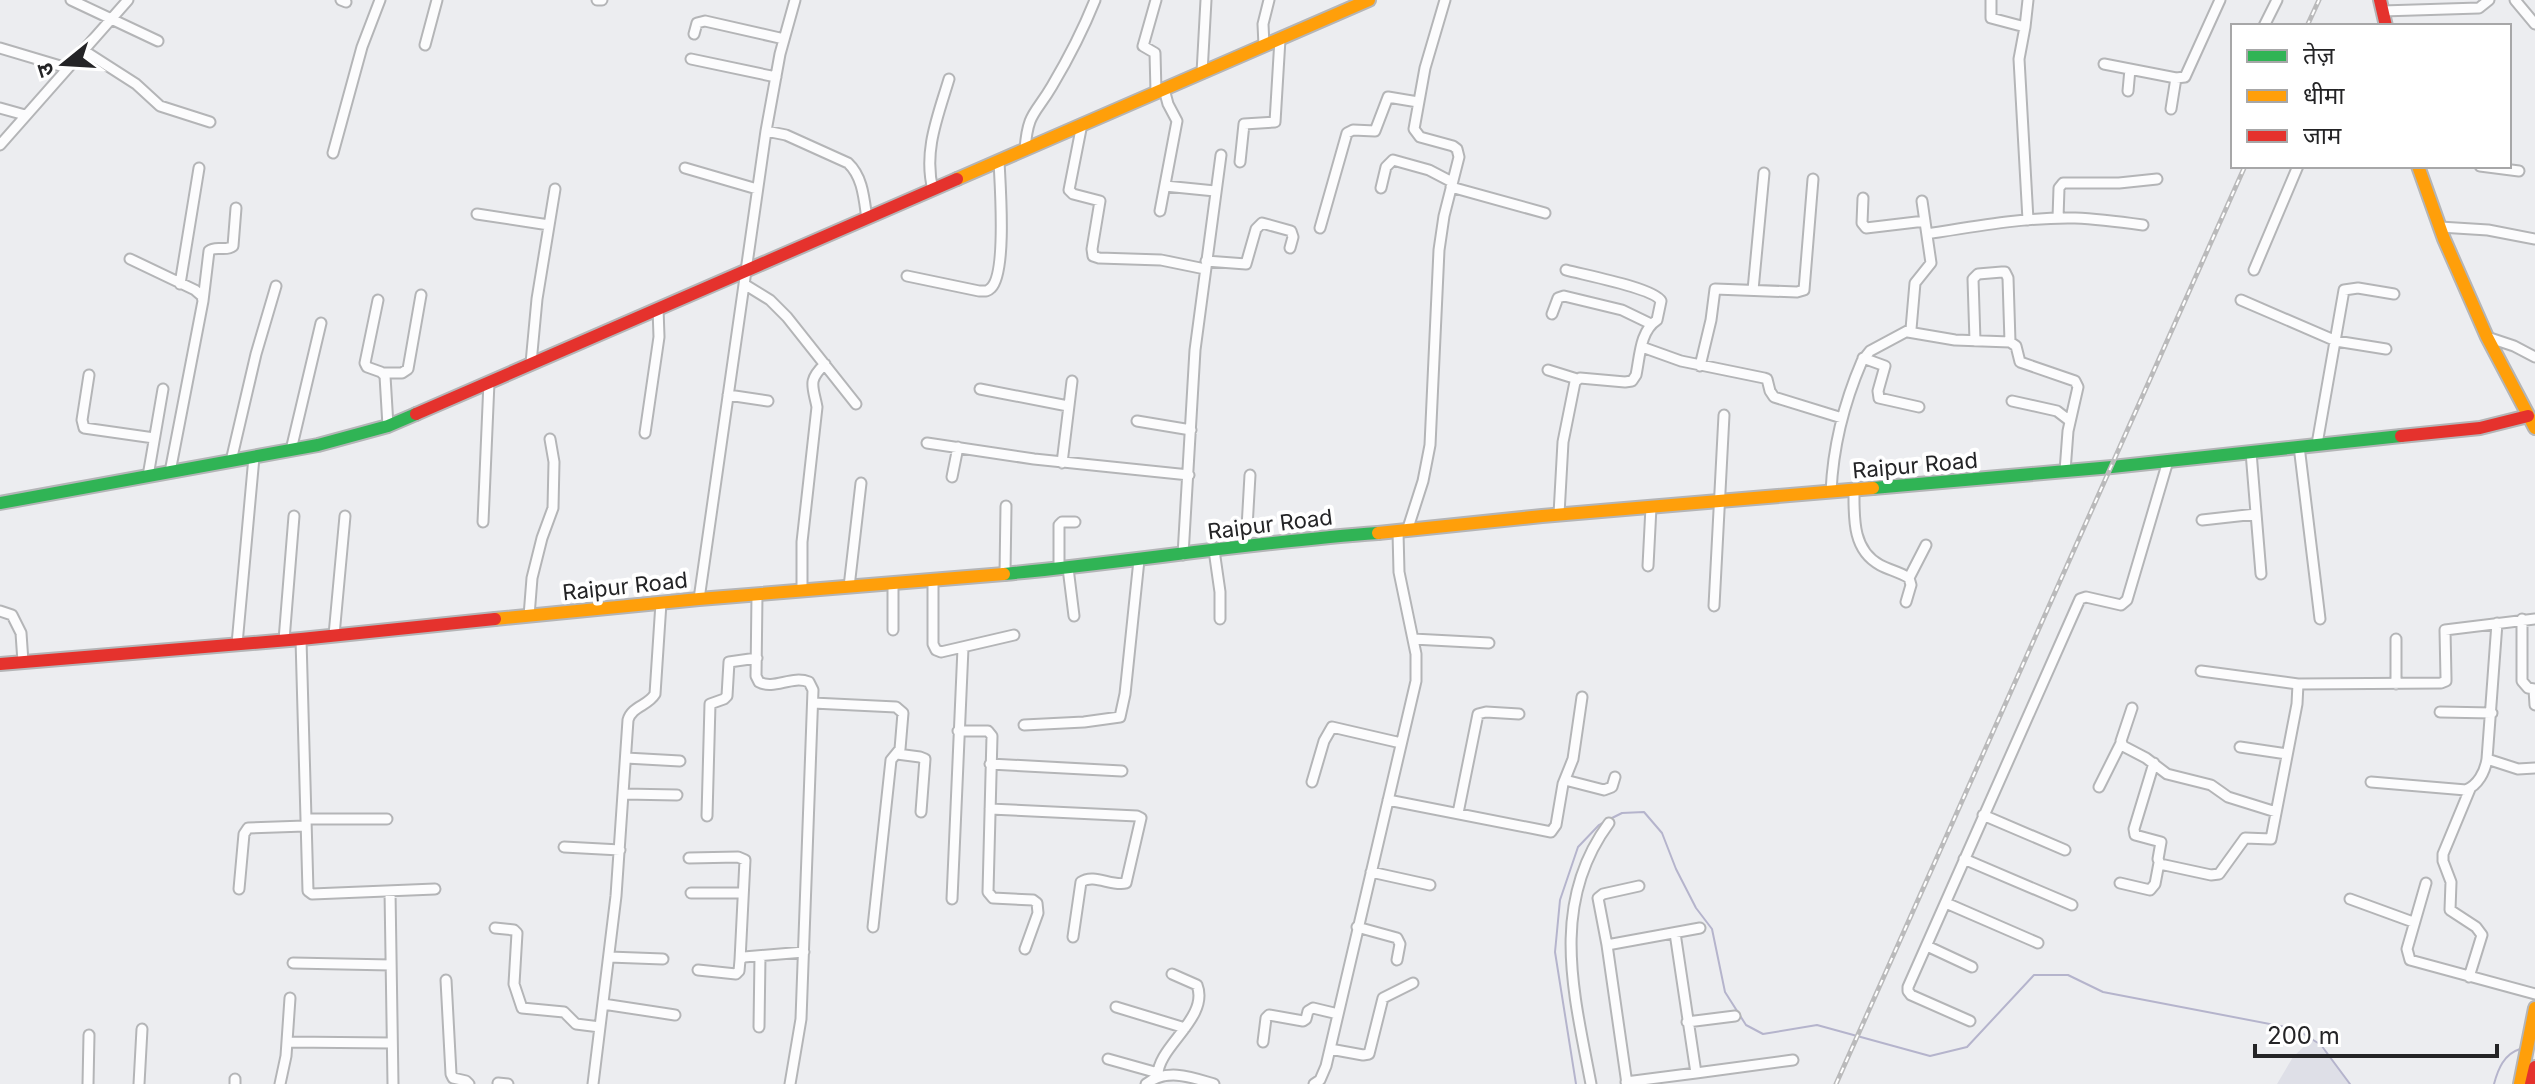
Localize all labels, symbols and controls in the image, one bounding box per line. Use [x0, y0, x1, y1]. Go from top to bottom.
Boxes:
north arrow [24, 24, 104, 104]
legend [2231, 24, 2511, 168]
text: तेज़ [2303, 41, 2336, 70]
text: उ [30, 59, 59, 80]
text: धीमा [2303, 81, 2345, 110]
text: जाम [2303, 121, 2342, 150]
street label: Raipur Road [1851, 447, 1979, 483]
street label: Raipur Road [1206, 503, 1334, 545]
street label: Raipur Road [561, 566, 689, 606]
scale bar [2255, 1008, 2497, 1058]
text: 200 m [2267, 1021, 2340, 1050]

